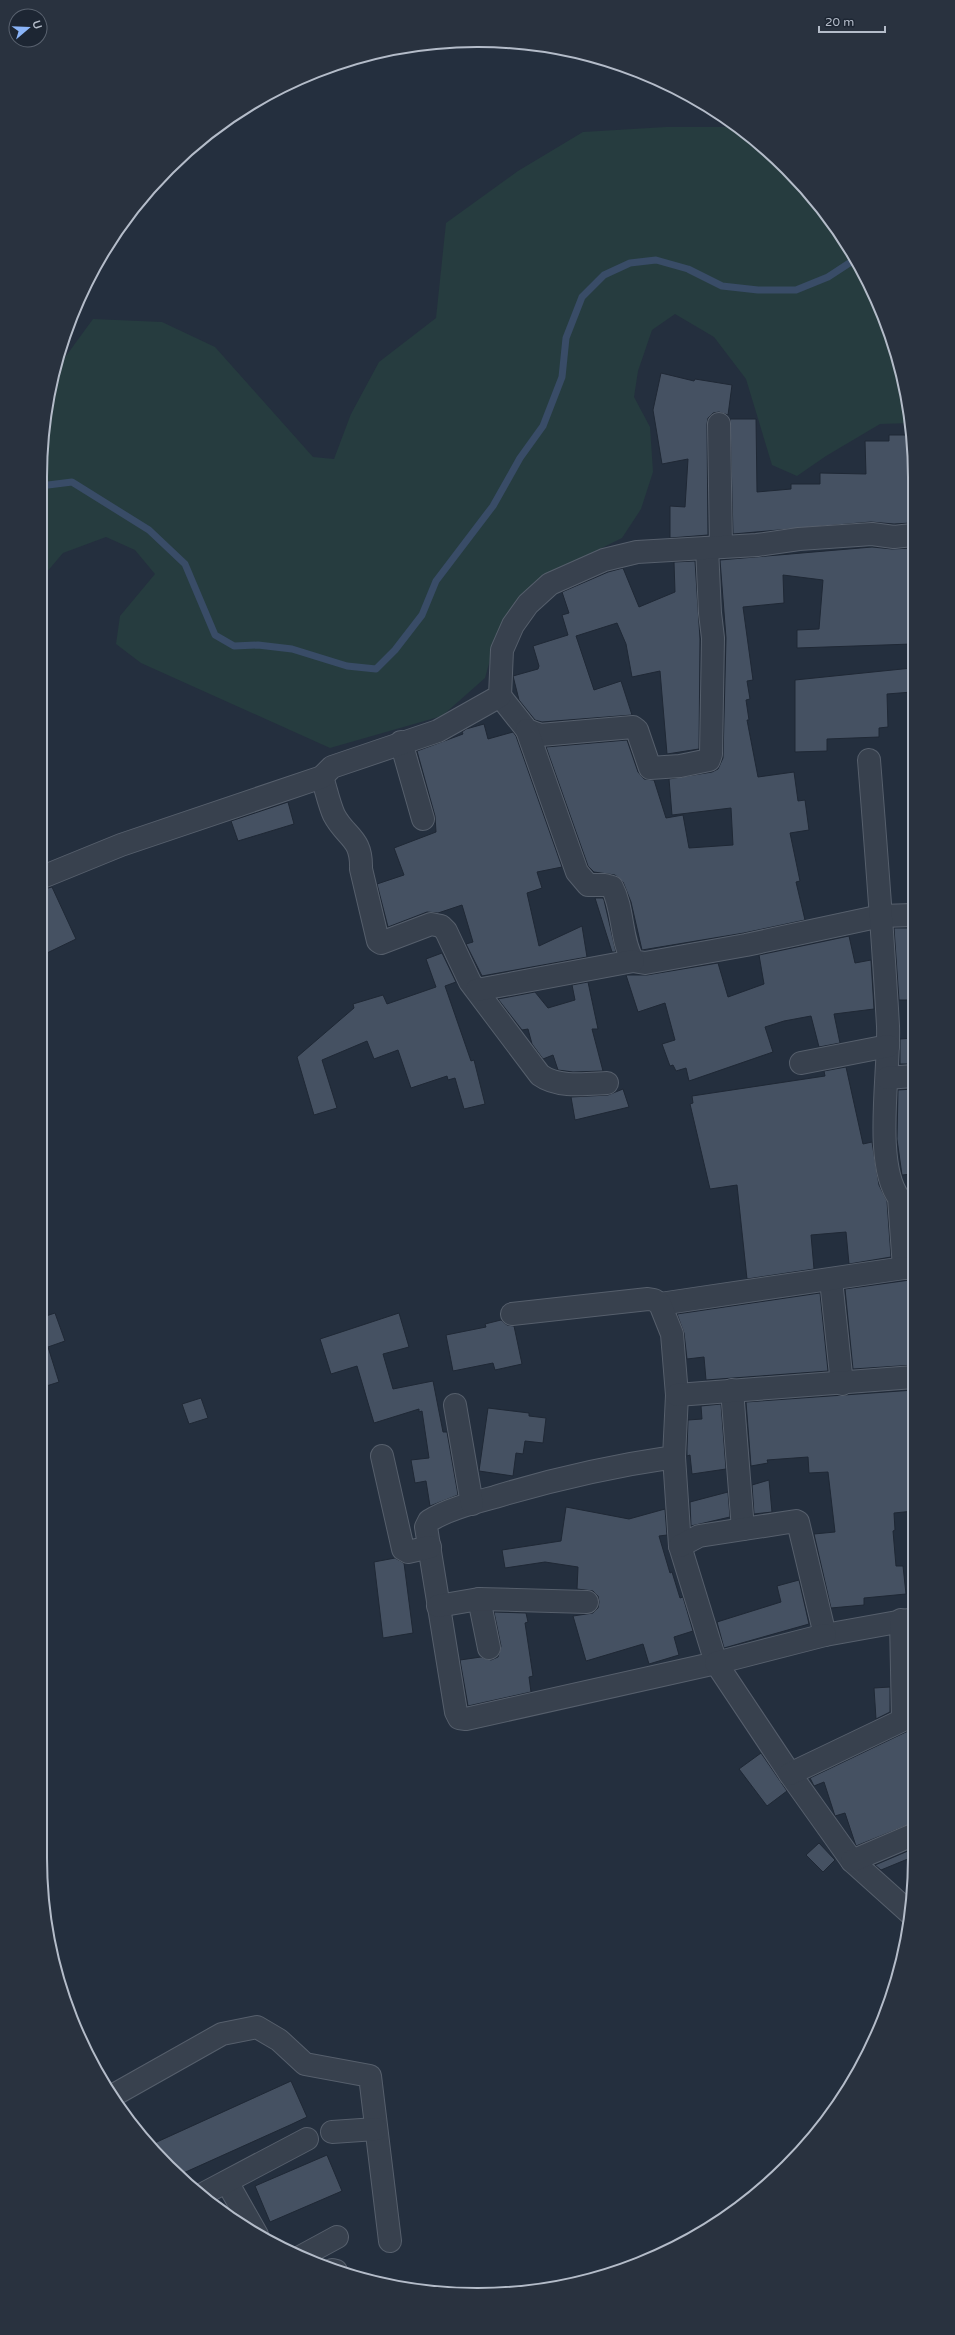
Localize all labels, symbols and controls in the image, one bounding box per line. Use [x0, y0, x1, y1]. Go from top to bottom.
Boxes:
north arrow [8, 8, 48, 48]
scale bar [819, 8, 885, 34]
text: 20 m [825, 15, 854, 29]
text: U [29, 19, 44, 31]

